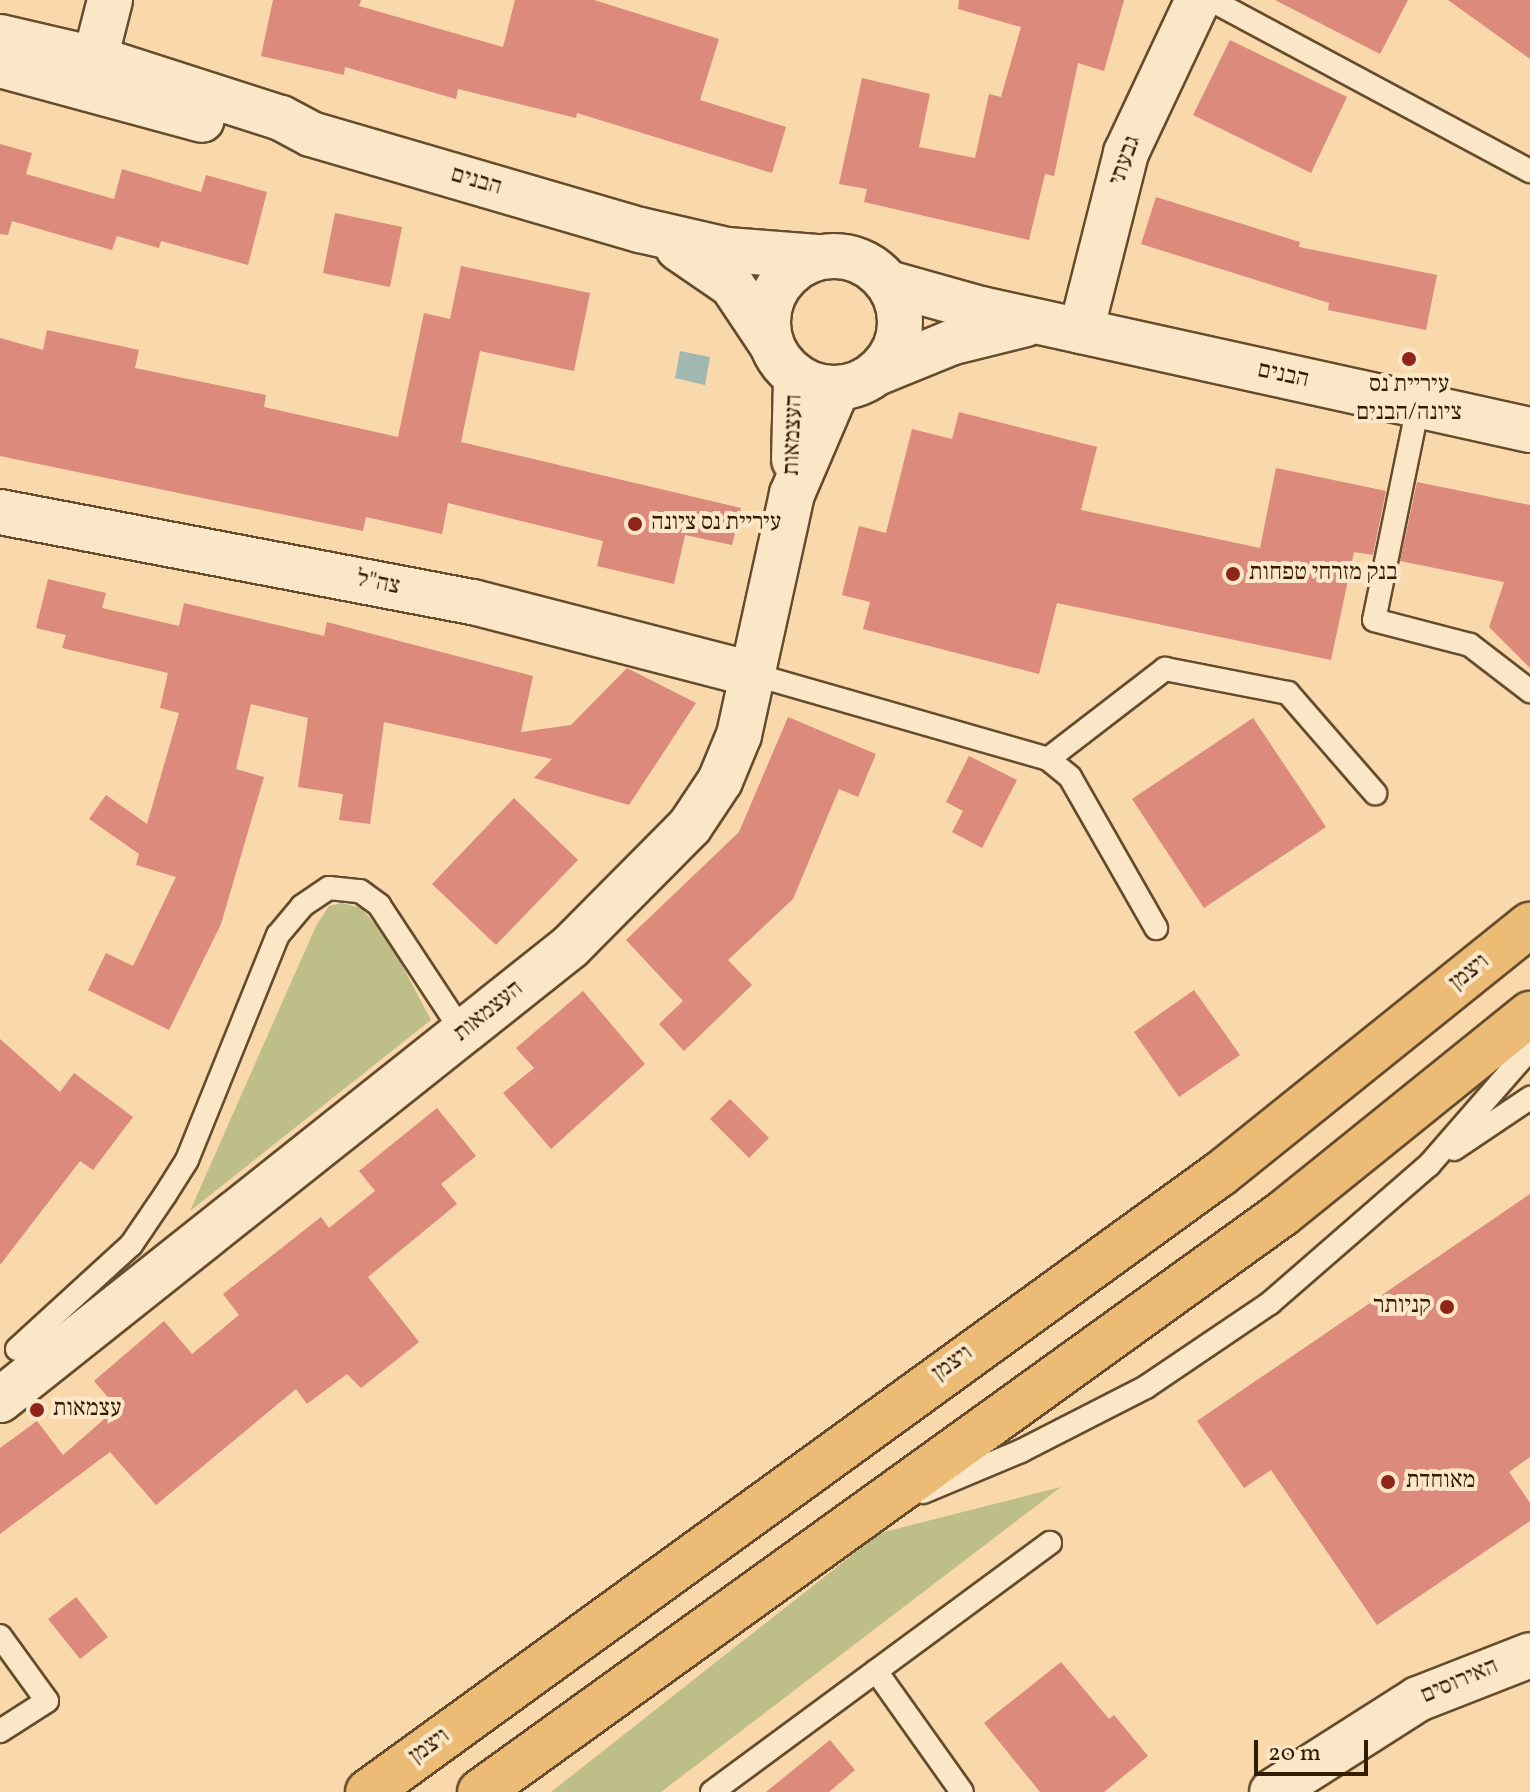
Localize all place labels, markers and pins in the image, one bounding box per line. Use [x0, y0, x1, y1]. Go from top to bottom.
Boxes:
marker: עיריית נס ציונה/הבנים [1400, 350, 1418, 368]
place label: עיריית נס ציונה/הבנים [1356, 372, 1462, 428]
place label: עיריית נס ציונה [651, 510, 781, 538]
marker: עיריית נס ציונה [626, 515, 644, 533]
place label: בנק מזרחי טפחות [1249, 560, 1397, 588]
marker: בנק מזרחי טפחות [1224, 565, 1242, 583]
place label: קניותר [1373, 1293, 1431, 1321]
marker: קניותר [1438, 1298, 1456, 1316]
place label: עצמאות [53, 1396, 121, 1424]
marker: עצמאות [28, 1401, 46, 1419]
place label: מאוחדת [1406, 1468, 1476, 1496]
marker: מאוחדת [1377, 1471, 1399, 1493]

